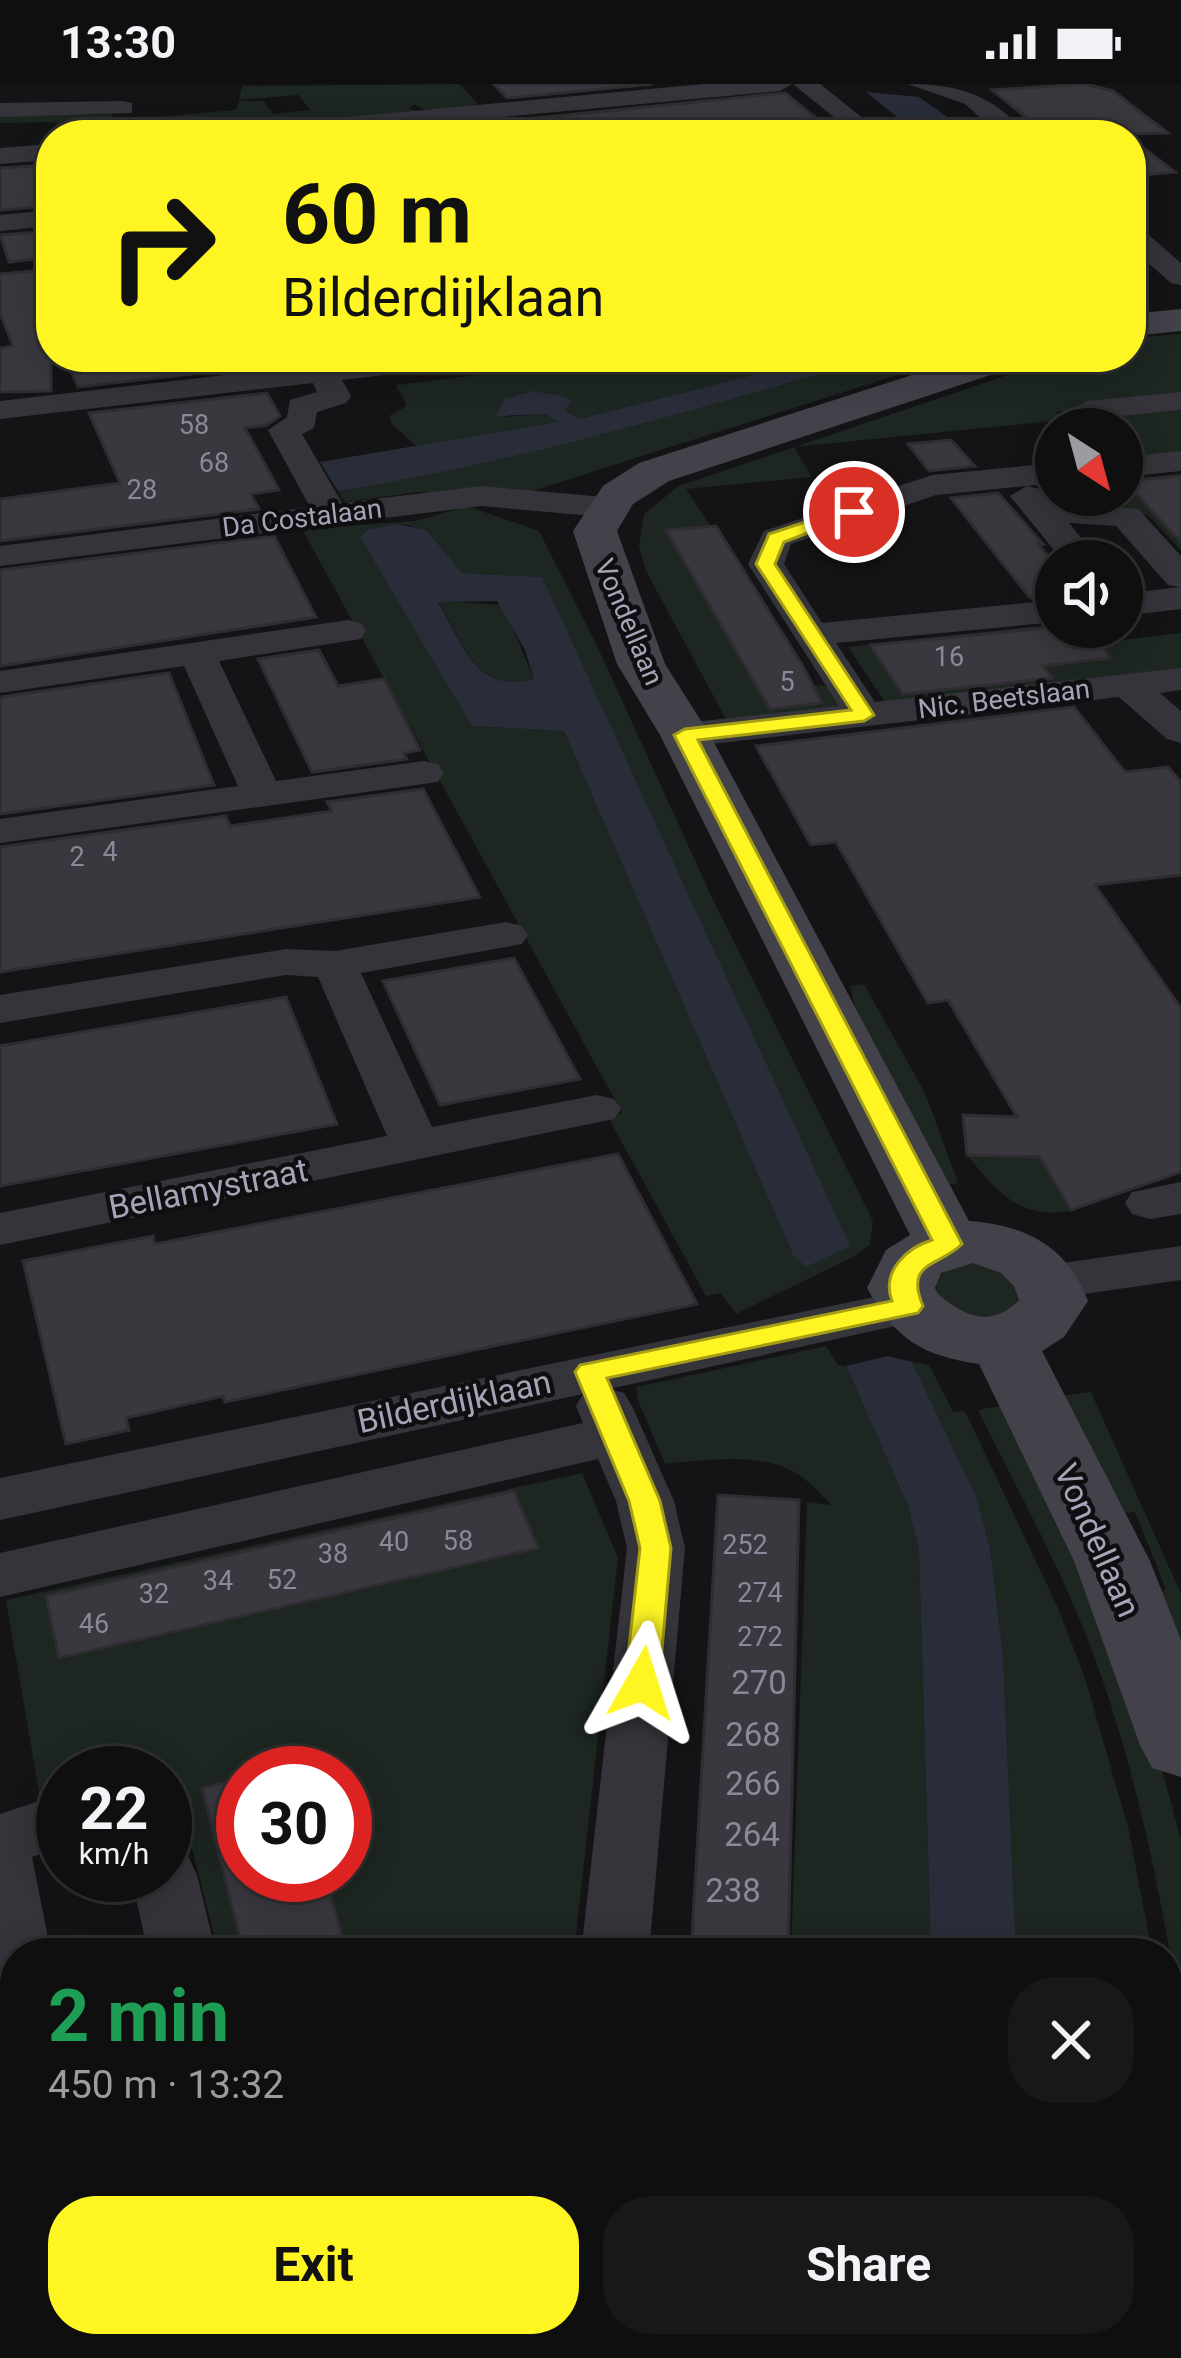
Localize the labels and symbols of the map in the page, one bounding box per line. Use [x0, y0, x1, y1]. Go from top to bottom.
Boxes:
north arrow [1035, 408, 1143, 516]
house number: 58 [179, 409, 209, 441]
house number: 68 [199, 447, 229, 479]
pin [803, 461, 905, 563]
house number: 28 [127, 474, 157, 506]
street label: Da Costalaan [220, 492, 384, 544]
street label: Vondellaan [588, 554, 670, 690]
house number: 16 [934, 641, 964, 673]
house number: 5 [779, 666, 795, 698]
street label: Nic. Beetslaan [916, 673, 1092, 725]
house number: 4 [102, 836, 118, 868]
house number: 2 [69, 841, 85, 873]
street label: Bellamystraat [105, 1150, 311, 1227]
street label: Bilderdijklaan [354, 1362, 555, 1441]
street label: Vondellaan [1046, 1458, 1149, 1623]
house number: 58 [443, 1525, 473, 1557]
house number: 40 [379, 1526, 409, 1558]
house number: 252 [722, 1529, 768, 1561]
house number: 38 [318, 1538, 348, 1570]
house number: 52 [267, 1564, 297, 1596]
house number: 34 [203, 1565, 233, 1597]
house number: 274 [737, 1577, 783, 1609]
house number: 32 [139, 1578, 169, 1610]
house number: 46 [79, 1608, 109, 1640]
position arrow [579, 1620, 705, 1746]
house number: 272 [737, 1621, 783, 1653]
house number: 270 [731, 1663, 787, 1702]
house number: 268 [725, 1715, 781, 1754]
speed limit sign: 30 [216, 1746, 372, 1902]
house number: 266 [725, 1764, 781, 1803]
house number: 264 [724, 1815, 780, 1854]
house number: 238 [705, 1871, 761, 1910]

